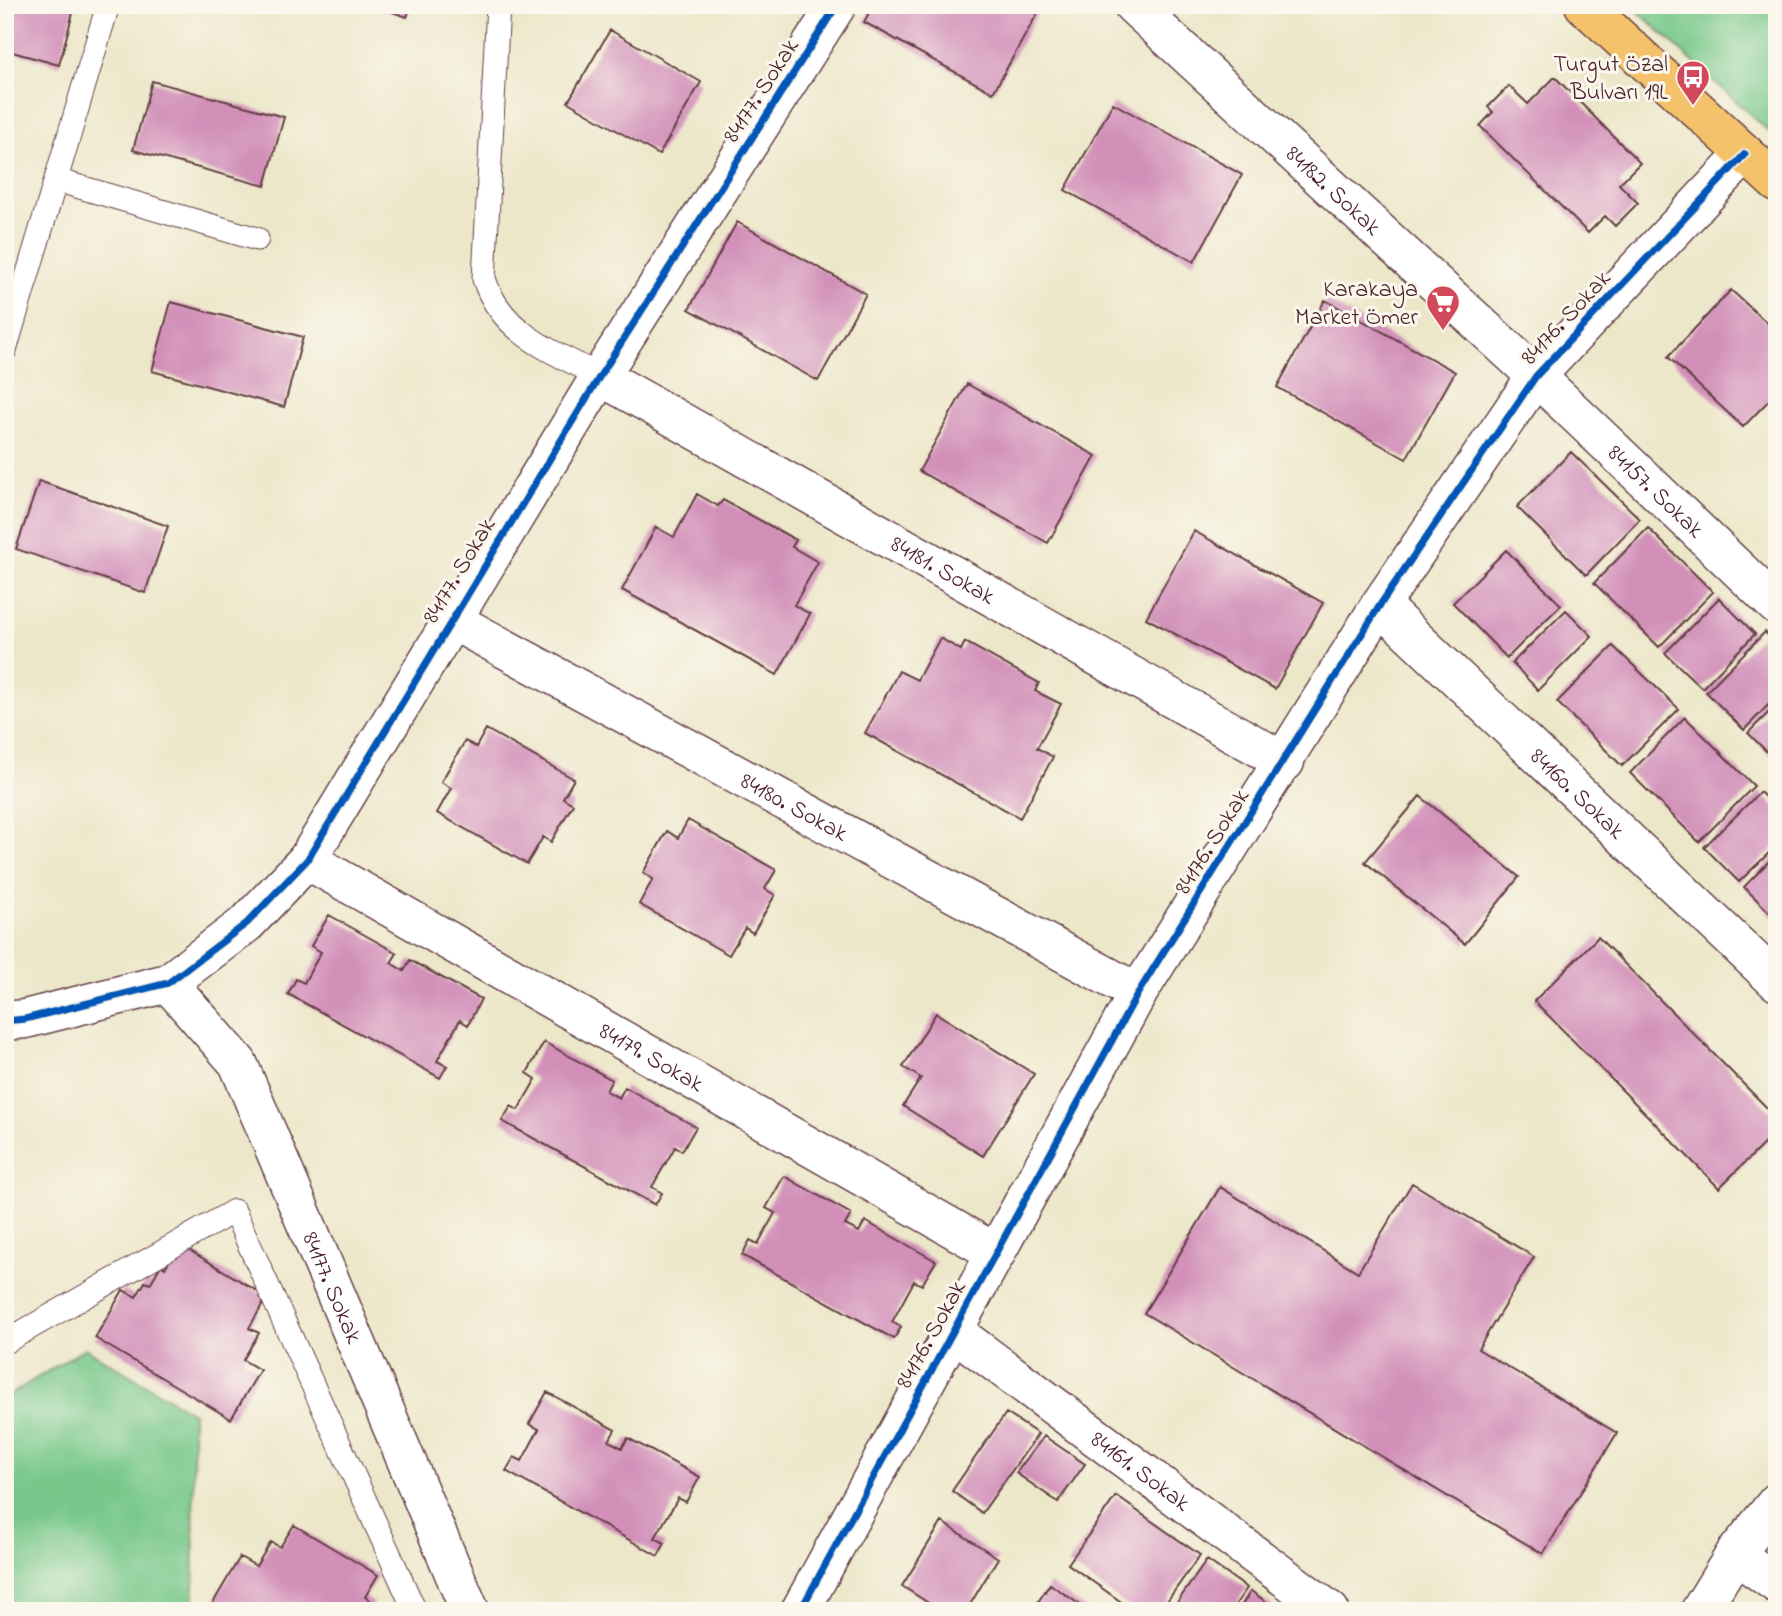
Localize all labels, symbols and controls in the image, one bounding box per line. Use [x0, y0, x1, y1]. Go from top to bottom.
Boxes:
street label: 84177. Sokak [715, 32, 809, 151]
place label: Turgut Özal Bulvarı 19L [1553, 48, 1668, 111]
bus stop icon: Turgut Özal Bulvarı 19L [1674, 58, 1712, 107]
street label: 84182. Sokak [1276, 138, 1388, 245]
street label: 84176. Sokak [1513, 263, 1621, 374]
place label: Karakaya Market Ömer [1295, 273, 1419, 336]
supermarket icon: Karakaya Market Ömer [1424, 283, 1462, 332]
street label: 84157. Sokak [1598, 438, 1711, 548]
street label: 84177. Sokak [415, 511, 506, 631]
street label: 84181. Sokak [883, 528, 1001, 615]
street label: 84160. Sokak [1521, 741, 1632, 849]
street label: 84180. Sokak [733, 765, 854, 852]
street label: 84176. Sokak [1167, 782, 1260, 902]
street label: 84179. Sokak [592, 1015, 710, 1103]
street label: 84177. Sokak [292, 1227, 370, 1350]
street label: 84176. Sokak [888, 1274, 977, 1396]
street label: 84161. Sokak [1082, 1424, 1197, 1522]

